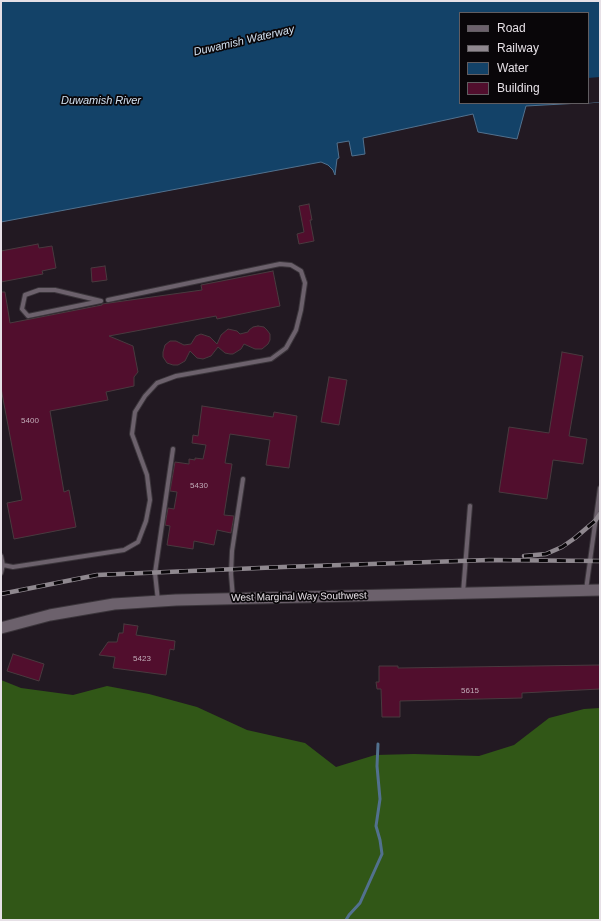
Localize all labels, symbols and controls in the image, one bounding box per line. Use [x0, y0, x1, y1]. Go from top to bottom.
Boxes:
legend [459, 12, 589, 104]
text: Road [497, 21, 526, 35]
water label: Duwamish Waterway [192, 23, 296, 59]
text: Railway [497, 41, 539, 55]
text: Water [497, 61, 529, 75]
text: Building [497, 81, 540, 95]
water label: Duwamish River [61, 94, 141, 108]
house number: 5400 [21, 416, 39, 426]
house number: 5430 [190, 481, 208, 491]
street label: West Marginal Way Southwest [231, 590, 367, 604]
house number: 5423 [133, 654, 151, 664]
house number: 5615 [461, 686, 479, 696]

